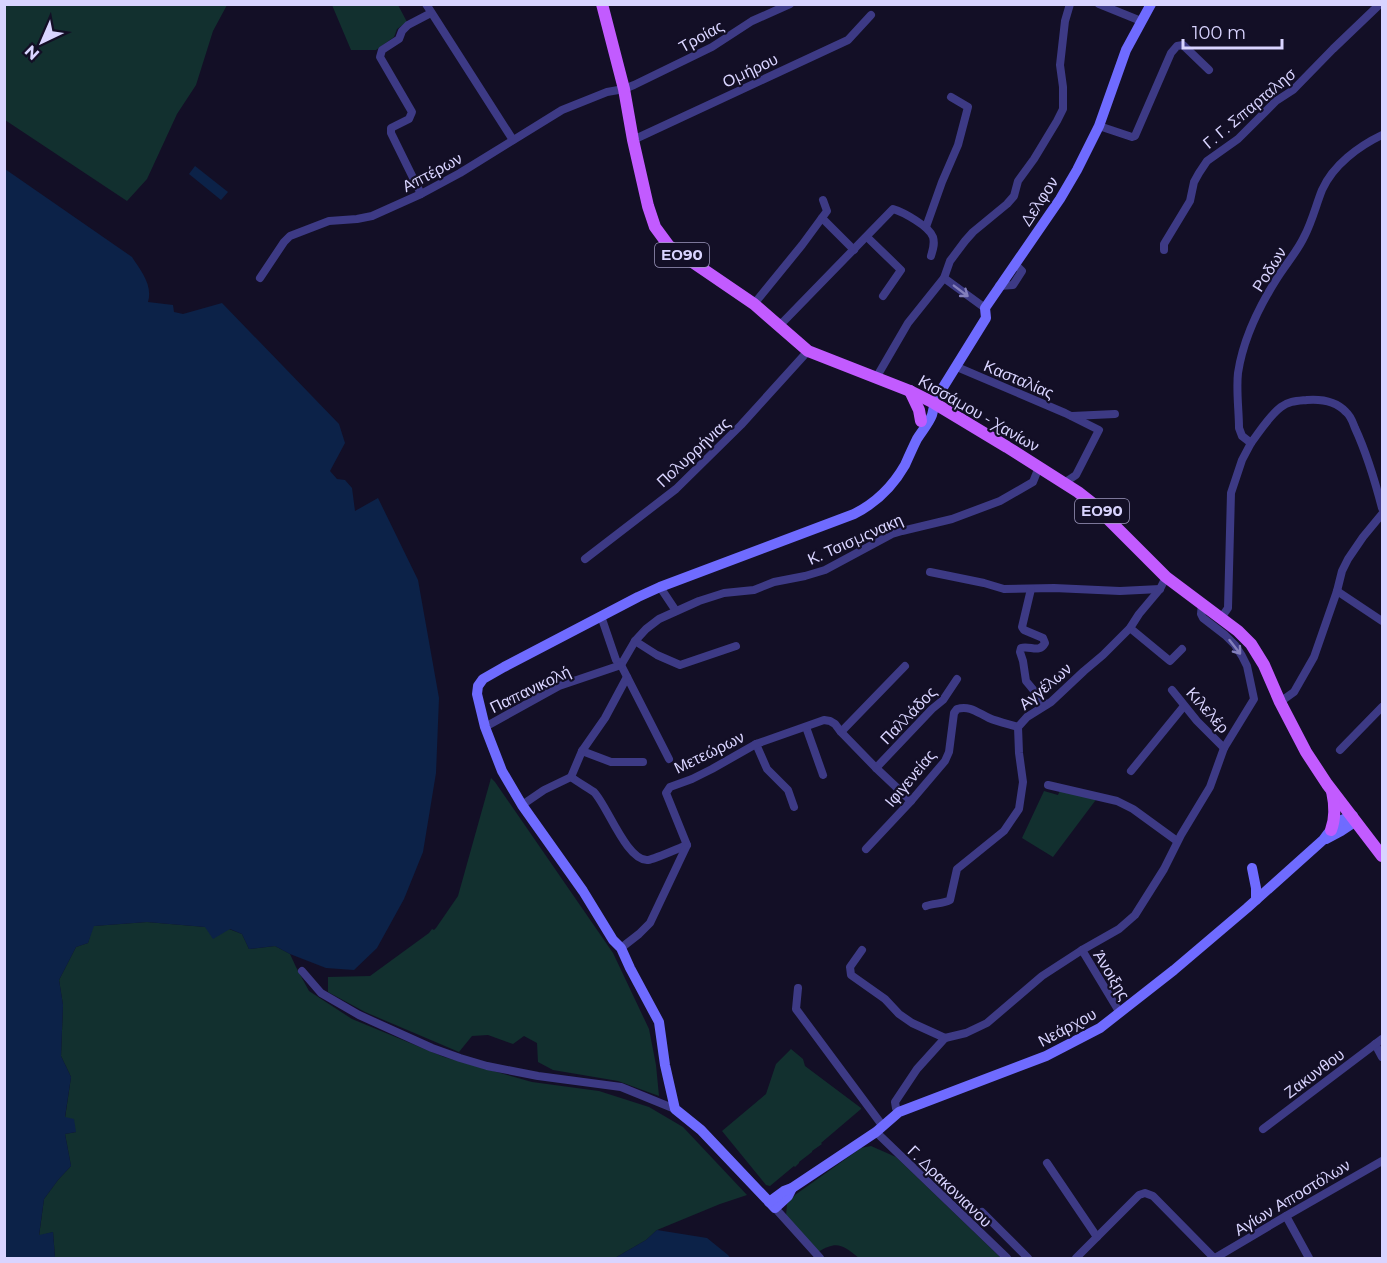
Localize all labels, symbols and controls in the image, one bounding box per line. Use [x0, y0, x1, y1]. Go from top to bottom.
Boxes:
north arrow [12, 12, 72, 72]
scale bar [1183, 12, 1282, 50]
street label: Τροίας [676, 16, 727, 56]
text: 100 m [1192, 22, 1246, 44]
text: N [21, 41, 43, 64]
street label: Ομήρου [719, 49, 781, 92]
street label: Γ. Γ. Σπαρταλησ [1199, 64, 1300, 153]
street label: Απτέρων [399, 149, 466, 196]
street label: Δελφον [1017, 173, 1062, 229]
road number: ΕΟ90 [655, 243, 709, 267]
street label: Ροδων [1248, 243, 1290, 295]
one-way arrow [952, 285, 968, 297]
street label: Κασταλίας [981, 356, 1057, 403]
street label: Κισσάμου - Χανίων [915, 371, 1043, 456]
street label: Πολυρρήνιας [653, 413, 734, 491]
road number: ΕΟ90 [1075, 499, 1129, 523]
street label: Κ. Τσισμςνακη [805, 510, 906, 569]
one-way arrow [1229, 639, 1242, 655]
street label: Αγγέλων [1015, 659, 1075, 714]
street label: Παπανικολή [487, 662, 574, 717]
street label: Παλλάδος [876, 682, 941, 748]
street label: Κιλελέρ [1182, 684, 1233, 737]
street label: Μετεώρων [671, 727, 748, 778]
street label: Ιφιγενείας [881, 746, 940, 811]
street label: Άνοιξης [1089, 947, 1134, 1004]
street label: Νεάρχου [1035, 1004, 1100, 1051]
street label: Ζακυνθου [1281, 1045, 1348, 1102]
street label: Γ. Δρακονιανου [904, 1142, 996, 1231]
street label: Αγίων Αποστόλων [1231, 1155, 1354, 1240]

